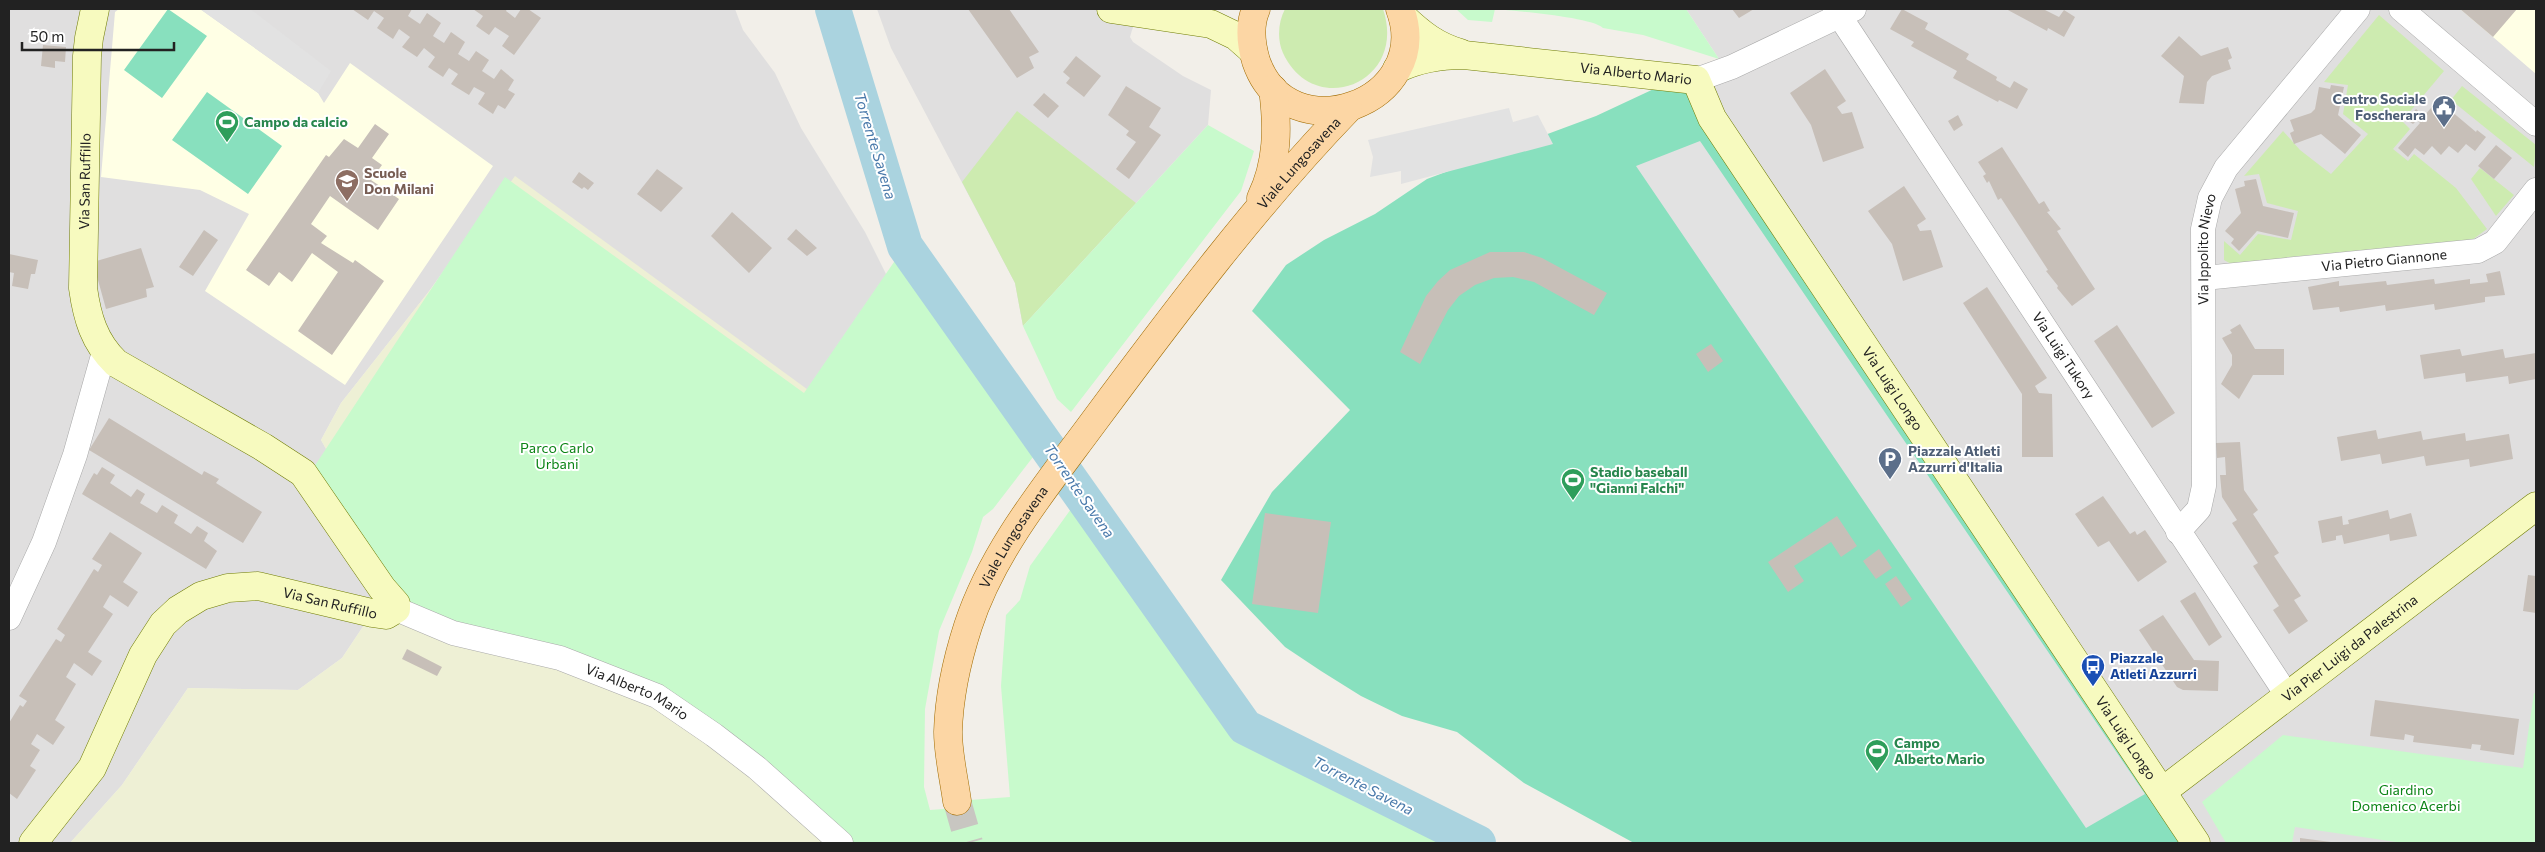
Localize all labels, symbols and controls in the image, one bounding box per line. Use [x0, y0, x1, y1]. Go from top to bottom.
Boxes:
scale bar [22, 20, 175, 52]
text: 50 m [30, 27, 64, 45]
street label: Via Alberto Mario [1579, 59, 1693, 88]
water label: Torrente Savena [851, 90, 901, 201]
place label: Centro Sociale Foscherara [2332, 90, 2426, 123]
public building icon: Centro Sociale Foscherara [2431, 94, 2457, 128]
sports icon: Campo da calcio [214, 109, 240, 143]
place label: Campo da calcio [244, 113, 348, 130]
street label: Viale Lungosavena [1253, 113, 1344, 212]
street label: Via San Ruffillo [75, 133, 94, 230]
place label: Scuole Don Milani [364, 164, 434, 197]
school or university icon: Scuole Don Milani [334, 168, 360, 202]
street label: Via Ippolito Nievo [2194, 189, 2219, 305]
street label: Via Pietro Giannone [2320, 245, 2448, 274]
street label: Via Luigi Tukory [2029, 309, 2099, 402]
street label: Via Luigi Longo [1859, 343, 1927, 433]
park label: Parco Carlo Urbani [520, 439, 594, 472]
water label: Torrente Savena [1041, 440, 1119, 541]
place label: Piazzale Atleti Azzurri d'Italia [1908, 442, 2003, 475]
parking icon: Piazzale Atleti Azzurri d'Italia [1877, 446, 1903, 480]
place label: Stadio baseball "Gianni Falchi" [1590, 463, 1688, 496]
sports icon: Stadio baseball "Gianni Falchi" [1560, 467, 1586, 501]
street label: Viale Lungosavena [975, 482, 1051, 591]
street label: Via San Ruffillo [281, 583, 378, 622]
street label: Via Pier Luigi da Palestrina [2278, 591, 2421, 705]
place label: Piazzale Atleti Azzurri [2110, 649, 2197, 682]
bus stop icon: Piazzale Atleti Azzurri [2080, 653, 2106, 687]
street label: Via Alberto Mario [583, 660, 692, 723]
street label: Via Luigi Longo [2092, 693, 2160, 783]
place label: Campo Alberto Mario [1894, 734, 1985, 767]
sports icon: Campo Alberto Mario [1864, 738, 1890, 772]
water label: Torrente Savena [1310, 752, 1417, 818]
park label: Giardino Domenico Acerbi [2352, 781, 2461, 814]

